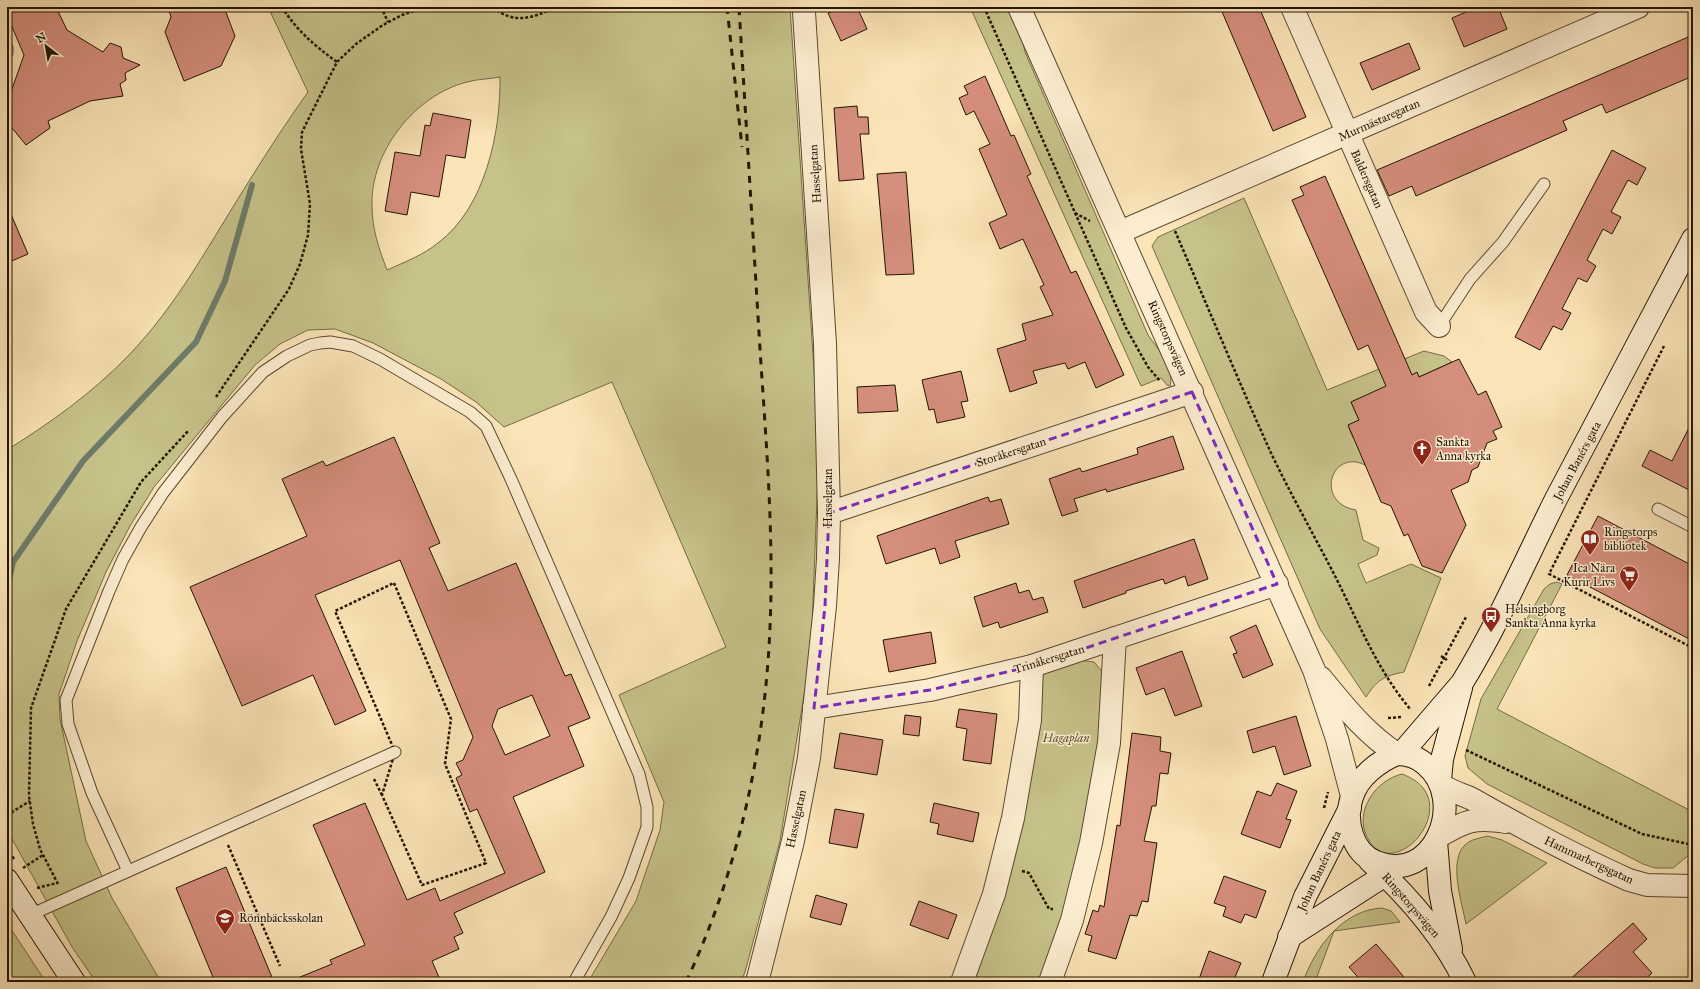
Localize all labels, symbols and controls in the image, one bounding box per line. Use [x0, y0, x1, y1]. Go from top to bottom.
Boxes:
north arrow [26, 26, 66, 66]
text: N [34, 30, 49, 46]
street label: Murmästaregatan [1336, 96, 1423, 145]
street label: Hasselgatan [806, 144, 825, 204]
street label: Baldersgatan [1347, 148, 1386, 211]
street label: Ringstorpsvägen [1144, 298, 1191, 379]
street label: Johan Banérs gata [1549, 418, 1605, 505]
street label: Storåkersgatan [974, 434, 1048, 471]
place label: Sankta Anna kyrka [1435, 435, 1492, 463]
church icon: Sankta Anna kyrka [1411, 438, 1433, 466]
street label: Hasselgatan [821, 468, 836, 527]
place label: Ringstorps bibliotek [1604, 525, 1657, 553]
library icon: Ringstorps bibliotek [1579, 528, 1601, 556]
place label: Ica Nära Kurir Livs [1563, 561, 1616, 589]
supermarket icon: Ica Nära Kurir Livs [1618, 564, 1640, 592]
place label: Helsingborg Sankta Anna kyrka [1505, 602, 1597, 630]
bus stop icon: Helsingborg Sankta Anna kyrka [1480, 605, 1502, 633]
street label: Trinåkersgatan [1012, 641, 1087, 677]
park label: Hagaplan [1042, 731, 1090, 746]
street label: Hasselgatan [783, 788, 810, 849]
street label: Johan Banérs gata [1293, 828, 1345, 916]
street label: Hammarbergsgatan [1542, 833, 1636, 888]
street label: Ringstorpsvägen [1378, 870, 1443, 941]
school or university icon: Rönnbäcksskolan [214, 907, 236, 935]
place label: Rönnbäcksskolan [239, 911, 324, 925]

